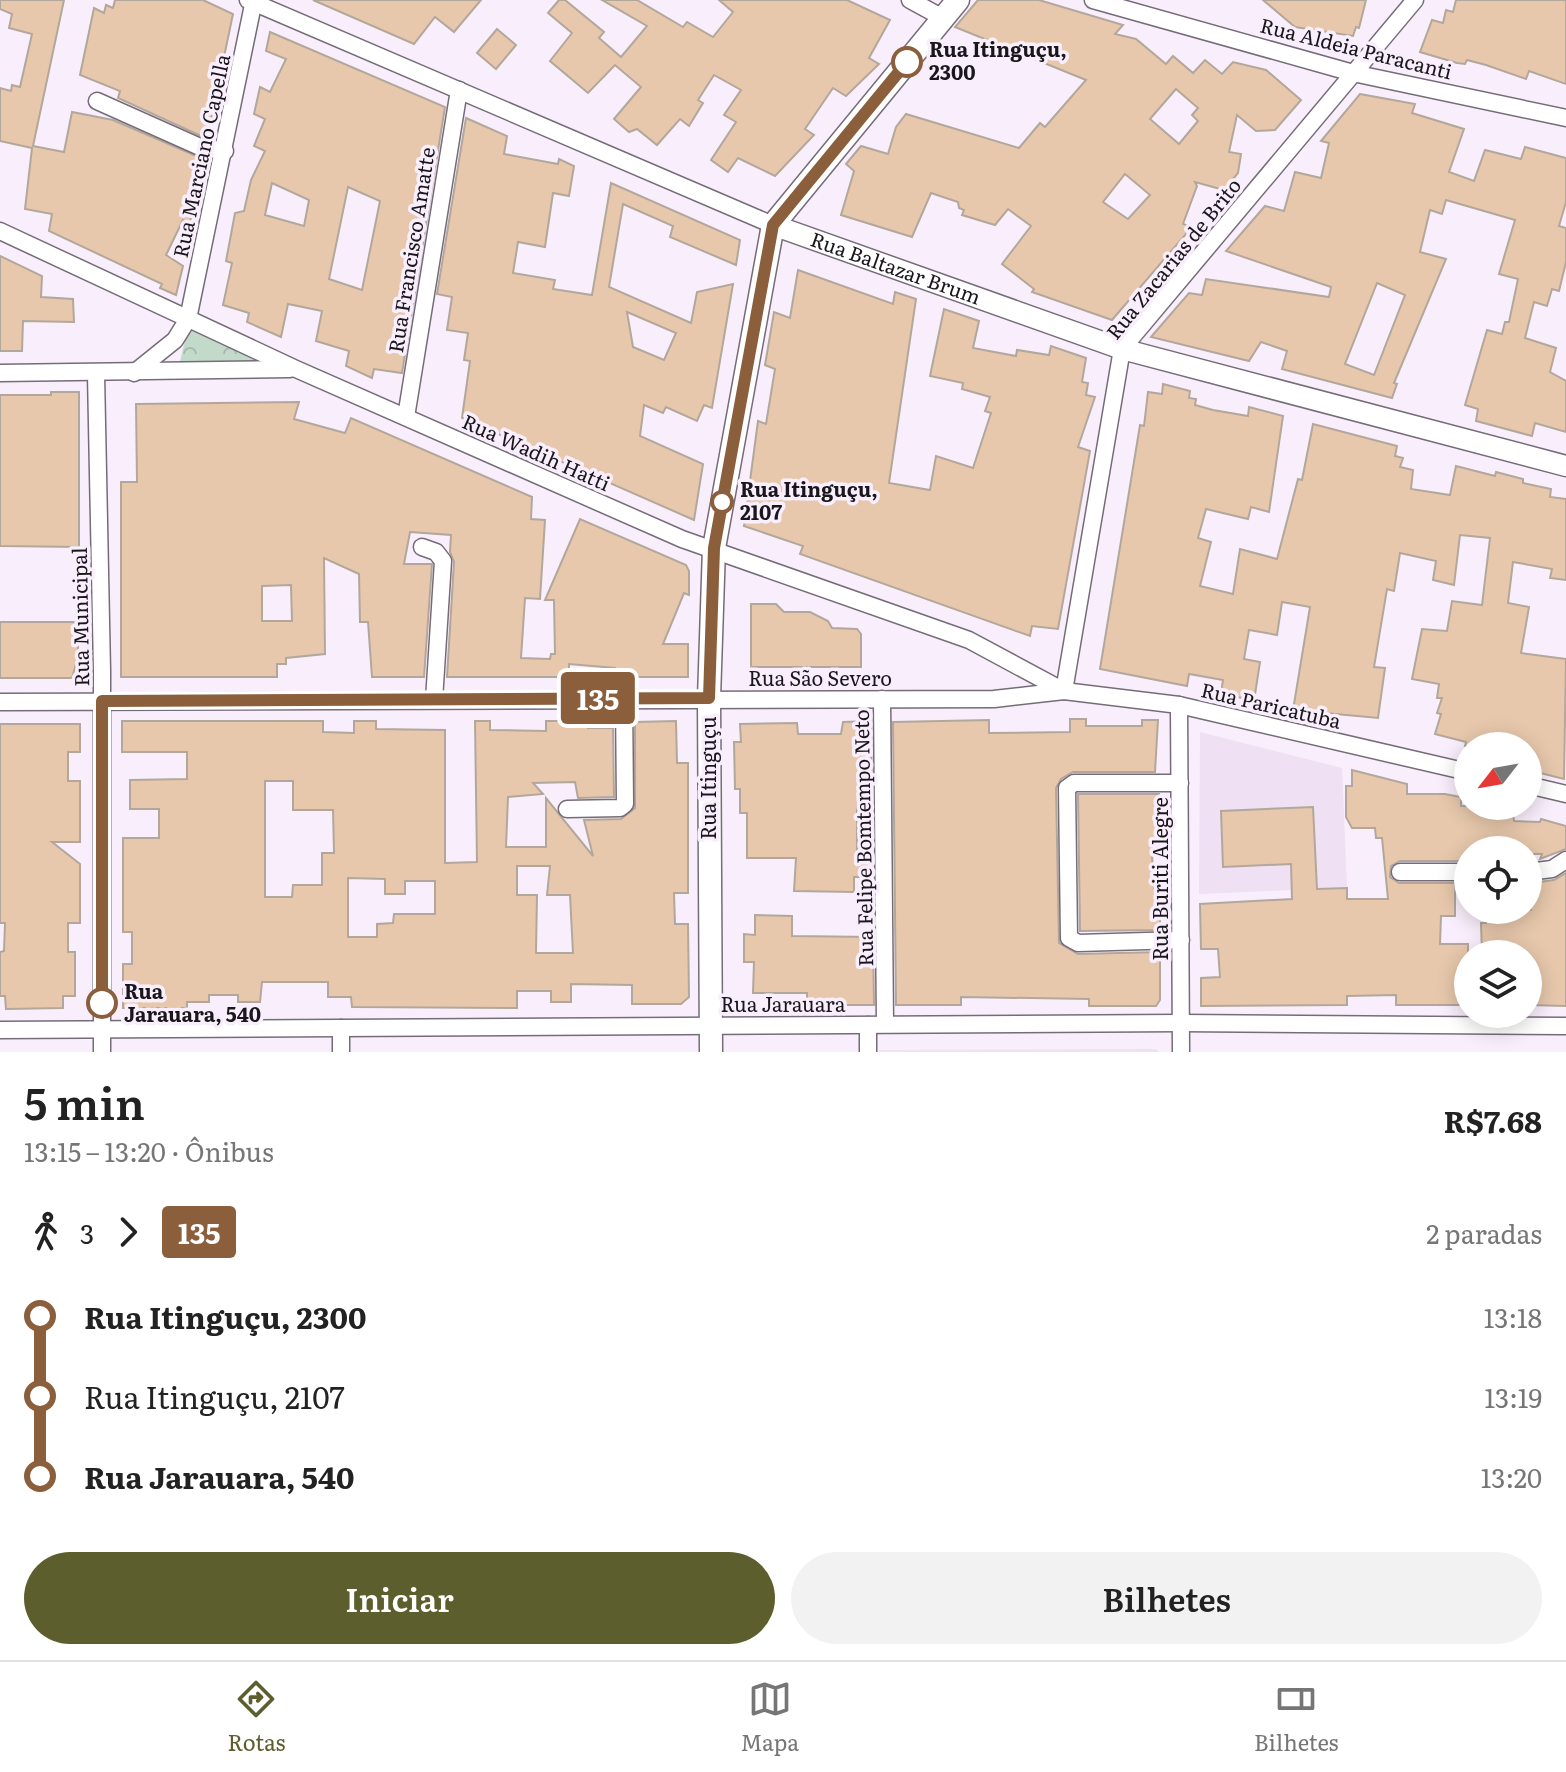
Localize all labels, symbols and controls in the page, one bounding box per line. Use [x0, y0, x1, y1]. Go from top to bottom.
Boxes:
street label: Rua Aldeia Paracanti [1257, 9, 1456, 85]
place label: Rua Itinguçu, 2300 [929, 33, 1067, 86]
marker: Rua Itinguçu, 2300 [892, 47, 922, 77]
street label: Rua Marciano Capella [164, 51, 236, 260]
street label: Rua Francisco Amatte [379, 145, 441, 355]
street label: Rua Zacarias de Brito [1098, 171, 1247, 345]
street label: Rua Baltazar Brum [807, 223, 985, 311]
street label: Rua Wadih Hatti [458, 405, 616, 497]
place label: Rua Itinguçu, 2107 [740, 473, 878, 526]
marker: Rua Itinguçu, 2107 [711, 491, 733, 513]
street label: Rua Municipal [63, 547, 95, 687]
street label: Rua São Severo [748, 662, 892, 692]
line badge: 135 [552, 672, 644, 724]
street label: Rua Paricatuba [1198, 673, 1345, 735]
text: 135 [577, 677, 619, 719]
street label: Rua Felipe Bomtempo Neto [845, 709, 879, 967]
street label: Rua Itinguçu [692, 716, 722, 840]
north arrow [1454, 732, 1542, 820]
map controls [1454, 732, 1542, 1028]
street label: Rua Buriti Alegre [1144, 797, 1174, 961]
button: locate [1454, 836, 1542, 924]
button: layers [1454, 940, 1542, 1028]
place label: Rua Jarauara, 540 [124, 975, 261, 1028]
marker: Rua Jarauara, 540 [87, 988, 117, 1018]
street label: Rua Jarauara [720, 988, 846, 1018]
text: 5 min [24, 1068, 145, 1134]
text: R$7.68 [1444, 1098, 1542, 1142]
text: 13:15 – 13:20 · Ônibus [24, 1131, 274, 1170]
icon: walk [24, 1210, 68, 1254]
icon: forward [106, 1210, 150, 1254]
text: 135 [178, 1211, 220, 1253]
text: 3 [80, 1213, 94, 1252]
text: 2 paradas [1426, 1213, 1542, 1252]
text: Rua Itinguçu, 2300 [84, 1294, 366, 1338]
text: 13:18 [1484, 1297, 1542, 1336]
text: Rua Itinguçu, 2107 [84, 1374, 345, 1418]
text: 13:19 [1484, 1377, 1542, 1416]
text: Rua Jarauara, 540 [84, 1454, 354, 1498]
text: 13:20 [1481, 1457, 1542, 1496]
button: Iniciar [24, 1552, 775, 1644]
button: Bilhetes [791, 1552, 1542, 1644]
tab: Rotas [227, 1677, 286, 1758]
tab: Mapa [740, 1677, 799, 1758]
tab: Bilhetes [1254, 1677, 1339, 1758]

